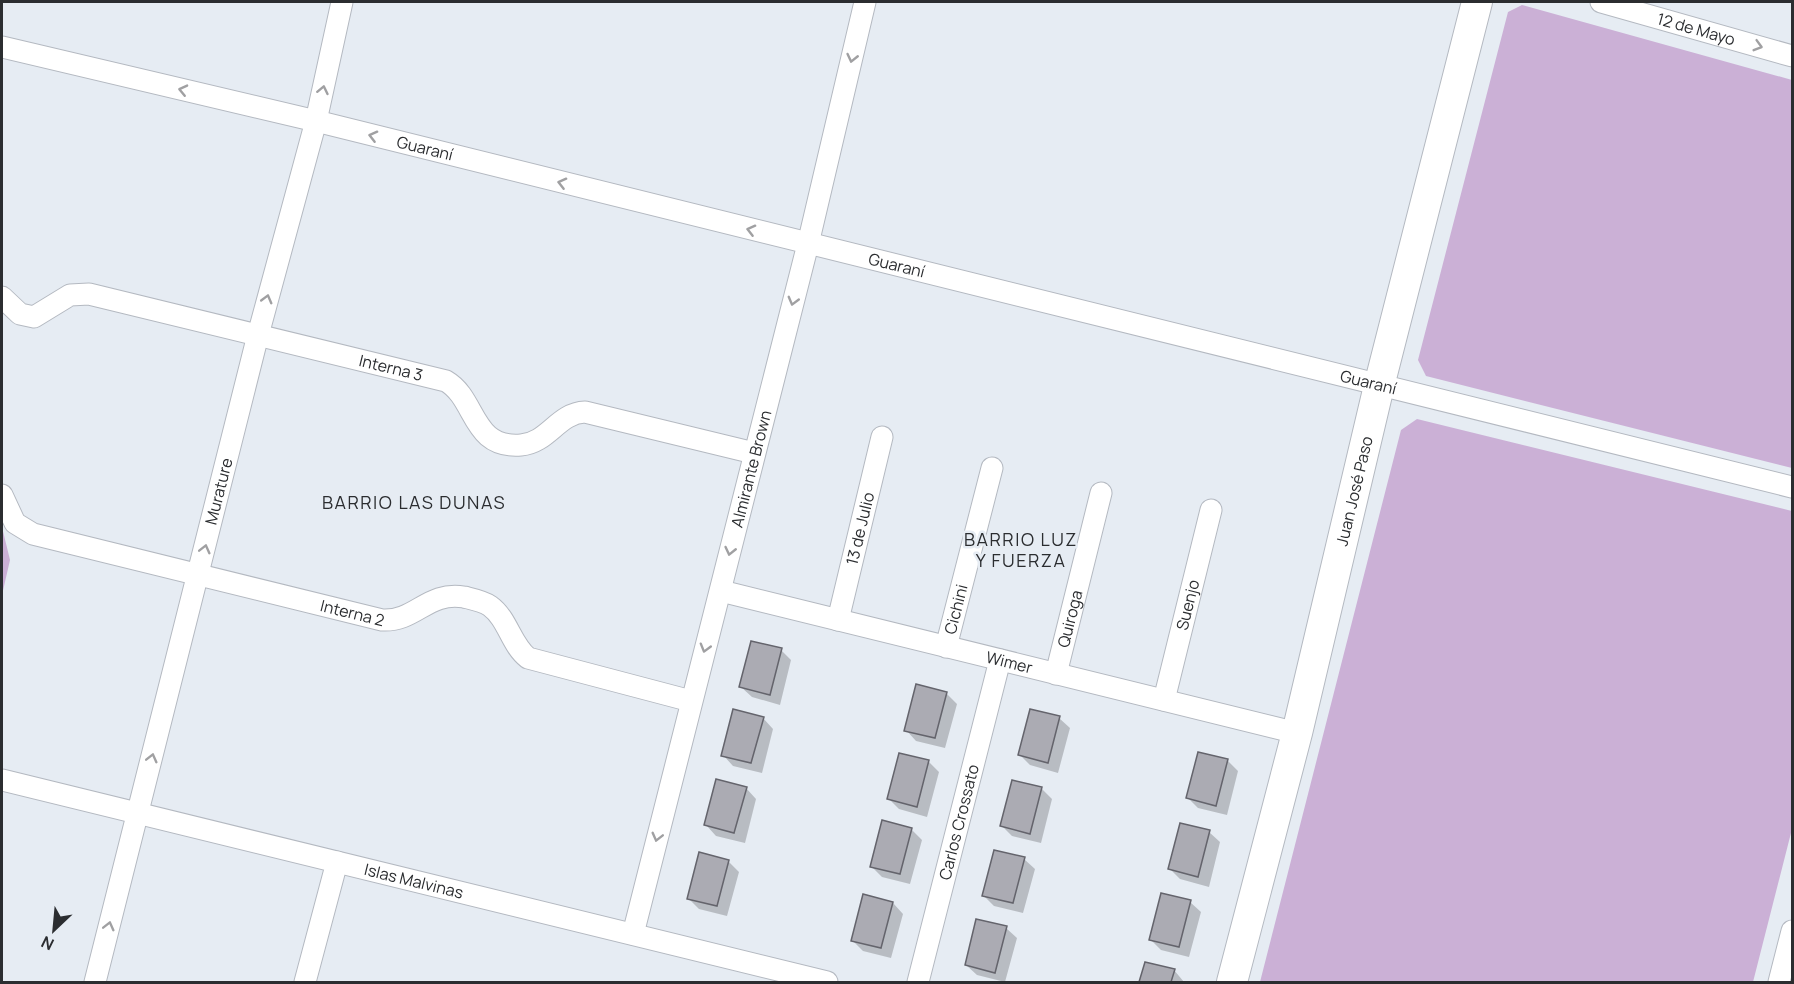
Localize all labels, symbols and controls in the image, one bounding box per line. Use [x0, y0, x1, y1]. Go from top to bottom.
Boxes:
street label: 12 de Mayo [1655, 7, 1738, 50]
one-way arrow [1752, 39, 1763, 51]
one-way arrow [846, 53, 859, 63]
one-way arrow [179, 84, 189, 97]
one-way arrow [315, 85, 328, 95]
one-way arrow [368, 130, 378, 143]
street label: Guaraní [395, 130, 456, 166]
one-way arrow [557, 177, 567, 190]
one-way arrow [746, 225, 756, 238]
street label: Guaraní [866, 247, 928, 283]
one-way arrow [260, 294, 273, 304]
one-way arrow [788, 296, 801, 306]
street label: Interna 3 [357, 349, 425, 386]
street label: Guaraní [1338, 364, 1399, 400]
street label: Almirante Brown [726, 408, 776, 530]
street label: Juan José Paso [1331, 434, 1378, 548]
street label: Murature [200, 456, 238, 527]
district label: BARRIO LAS DUNAS [322, 490, 506, 514]
street label: 13 de Julio [841, 490, 879, 567]
district label: BARRIO LUZ Y FUERZA [964, 527, 1078, 572]
one-way arrow [198, 544, 211, 554]
one-way arrow [725, 546, 738, 556]
street label: Suenjo [1171, 577, 1204, 633]
street label: Cichini [939, 582, 973, 636]
street label: Quiroga [1052, 588, 1087, 650]
street label: Interna 2 [318, 594, 387, 631]
one-way arrow [700, 642, 712, 652]
street label: Wimer [984, 646, 1035, 678]
one-way arrow [145, 754, 157, 764]
street label: Carlos Crossato [933, 762, 984, 882]
one-way arrow [652, 831, 665, 841]
street label: Islas Malvinas [362, 858, 466, 904]
north arrow [24, 900, 84, 960]
one-way arrow [102, 921, 115, 931]
text: N [37, 931, 57, 956]

